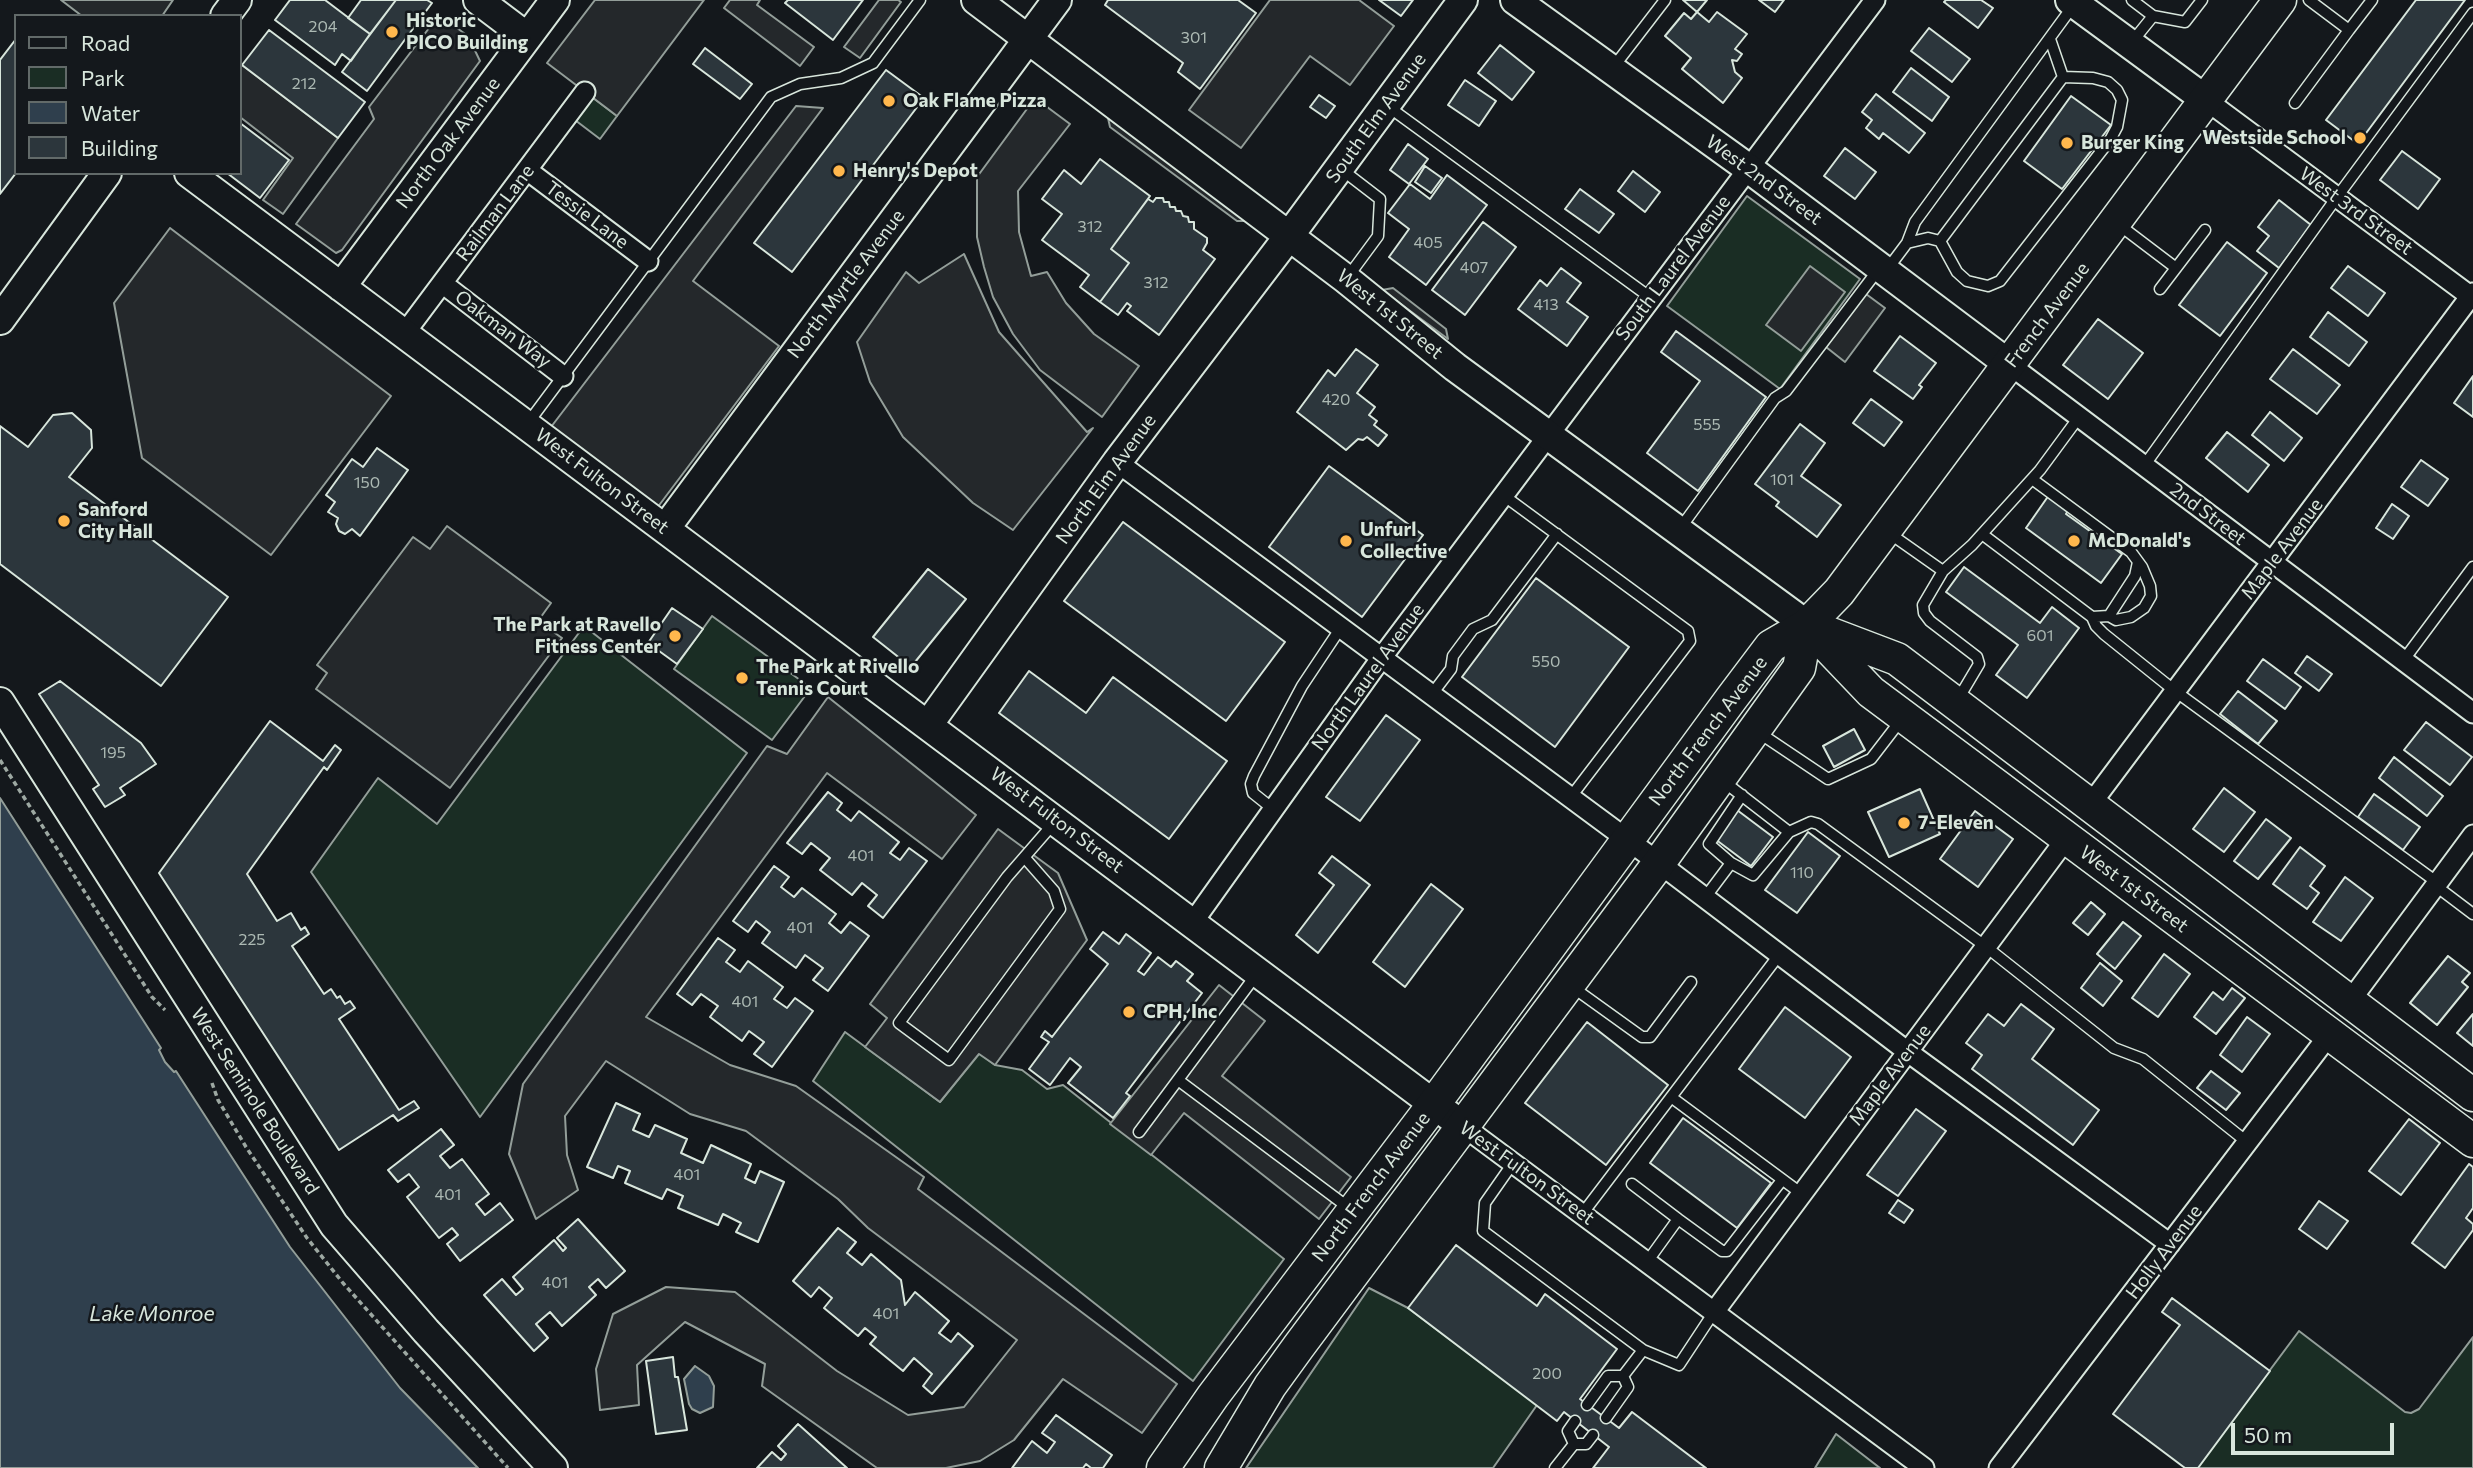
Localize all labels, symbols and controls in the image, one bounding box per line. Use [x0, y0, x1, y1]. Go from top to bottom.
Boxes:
place label: Historic PICO Building [406, 10, 528, 54]
legend [14, 14, 242, 175]
house number: 204 [309, 17, 337, 37]
marker: Historic PICO Building [384, 24, 400, 40]
house number: 301 [1181, 28, 1207, 48]
text: Road [81, 30, 130, 55]
street label: South Elm Avenue [1321, 49, 1431, 187]
text: Park [81, 65, 125, 90]
street label: North Oak Avenue [391, 73, 505, 213]
house number: 212 [292, 74, 316, 94]
place label: Oak Flame Pizza [903, 90, 1047, 112]
marker: Oak Flame Pizza [881, 93, 897, 109]
text: Water [81, 100, 140, 125]
place label: Westside School [2202, 127, 2346, 149]
street label: West 2nd Street [1702, 130, 1826, 230]
marker: Westside School [2352, 130, 2368, 146]
place label: Burger King [2081, 132, 2184, 154]
text: Building [81, 135, 158, 160]
marker: Burger King [2059, 135, 2075, 151]
street label: Railman Lane [451, 160, 539, 266]
place label: Henry's Depot [853, 160, 978, 182]
street label: West 3rd Street [2295, 162, 2417, 260]
marker: Henry's Depot [831, 163, 847, 179]
street label: Tessie Lane [541, 176, 633, 254]
street label: South Laurel Avenue [1611, 191, 1735, 345]
street label: North Myrtle Avenue [783, 205, 909, 363]
house number: 312 [1078, 217, 1102, 237]
house number: 405 [1413, 233, 1443, 253]
house number: 407 [1460, 258, 1488, 278]
street label: French Avenue [2000, 258, 2094, 372]
street label: West 1st Street [1332, 264, 1448, 364]
house number: 312 [1144, 273, 1168, 293]
street label: Oakman Way [450, 285, 556, 373]
house number: 413 [1533, 295, 1559, 315]
house number: 420 [1322, 390, 1350, 410]
street label: North Elm Avenue [1051, 410, 1161, 548]
house number: 555 [1693, 415, 1721, 435]
street label: West Fulton Street [531, 423, 673, 539]
house number: 101 [1770, 470, 1794, 490]
house number: 150 [354, 473, 380, 493]
street label: 2nd Street [2165, 478, 2251, 550]
street label: Maple Avenue [2236, 494, 2328, 604]
place label: Sanford City Hall [78, 499, 153, 543]
marker: Sanford City Hall [56, 513, 72, 529]
place label: Unfurl Collective [1360, 519, 1447, 563]
place label: McDonald's [2088, 530, 2191, 552]
marker: Unfurl Collective [1338, 533, 1354, 549]
marker: McDonald's [2066, 533, 2082, 549]
street label: North Laurel Avenue [1307, 599, 1429, 755]
place label: The Park at Ravello Fitness Center [493, 614, 661, 658]
house number: 601 [2027, 626, 2053, 646]
marker: The Park at Ravello Fitness Center [667, 628, 683, 644]
house number: 550 [1532, 652, 1560, 672]
street label: North French Avenue [1644, 652, 1772, 810]
place label: The Park at Rivello Tennis Court [756, 656, 919, 700]
marker: The Park at Rivello Tennis Court [734, 670, 750, 686]
house number: 195 [100, 743, 126, 763]
street label: West Fulton Street [986, 762, 1128, 878]
place label: 7-Eleven [1918, 812, 1994, 834]
marker: 7-Eleven [1896, 815, 1912, 831]
street label: West 1st Street [2075, 841, 2193, 937]
house number: 401 [848, 846, 874, 866]
house number: 110 [1790, 863, 1814, 883]
house number: 401 [787, 918, 813, 938]
house number: 225 [239, 930, 265, 950]
house number: 401 [732, 992, 758, 1012]
place label: CPH, Inc [1143, 1001, 1217, 1023]
street label: West Seminole Boulevard [186, 1003, 324, 1199]
marker: CPH, Inc [1121, 1004, 1137, 1020]
street label: Maple Avenue [1844, 1020, 1936, 1130]
street label: North French Avenue [1307, 1108, 1435, 1266]
street label: West Fulton Street [1455, 1116, 1599, 1230]
house number: 401 [674, 1165, 700, 1185]
house number: 401 [435, 1185, 461, 1205]
street label: Holly Avenue [2121, 1200, 2207, 1304]
house number: 401 [542, 1273, 568, 1293]
water label: Lake Monroe [89, 1301, 215, 1327]
house number: 401 [873, 1304, 899, 1324]
house number: 200 [1532, 1364, 1562, 1384]
scale bar [2235, 1408, 2398, 1452]
text: 50 m [2244, 1422, 2292, 1447]

